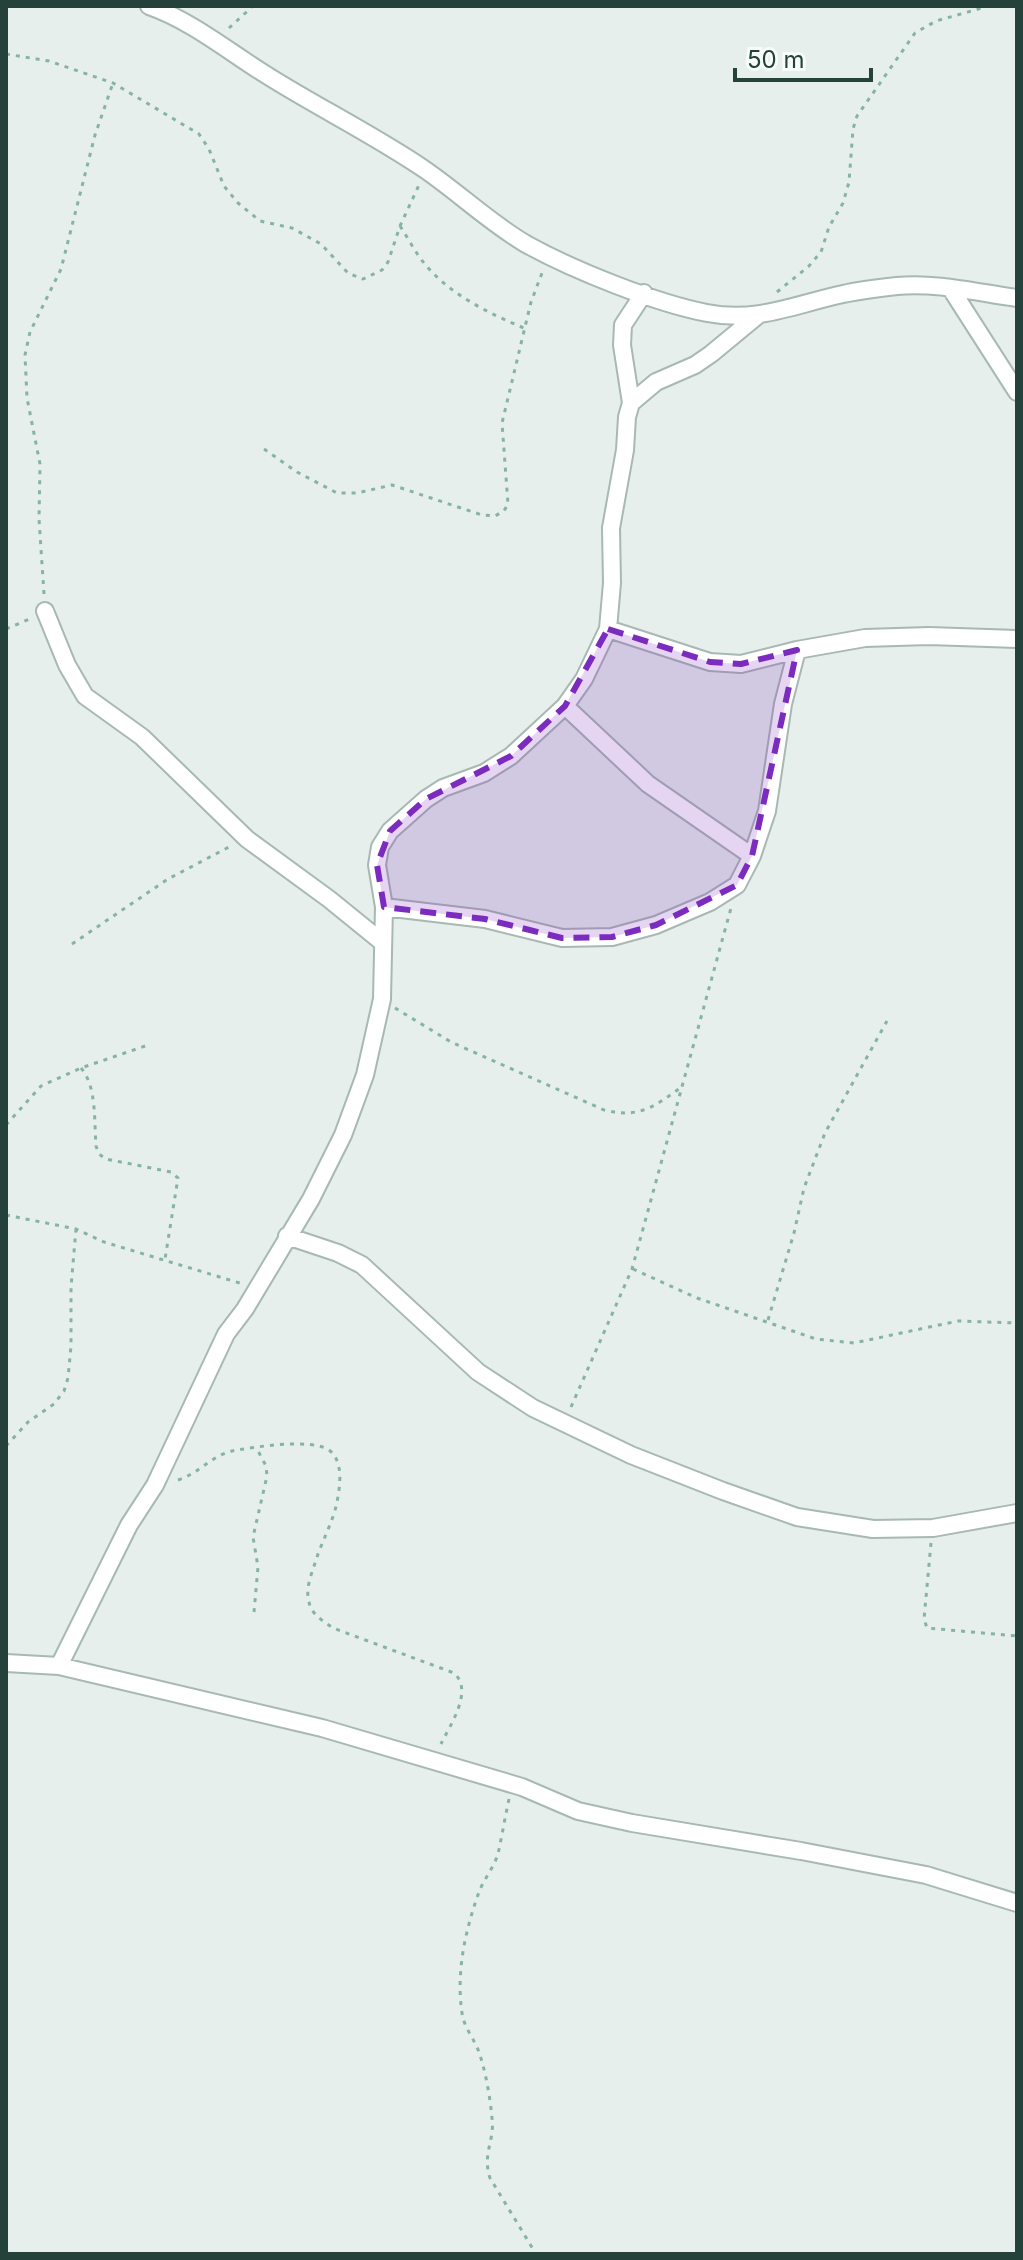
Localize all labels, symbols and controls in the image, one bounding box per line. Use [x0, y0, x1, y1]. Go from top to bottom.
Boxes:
scale bar [735, 32, 871, 82]
text: 50 m [747, 45, 805, 74]

